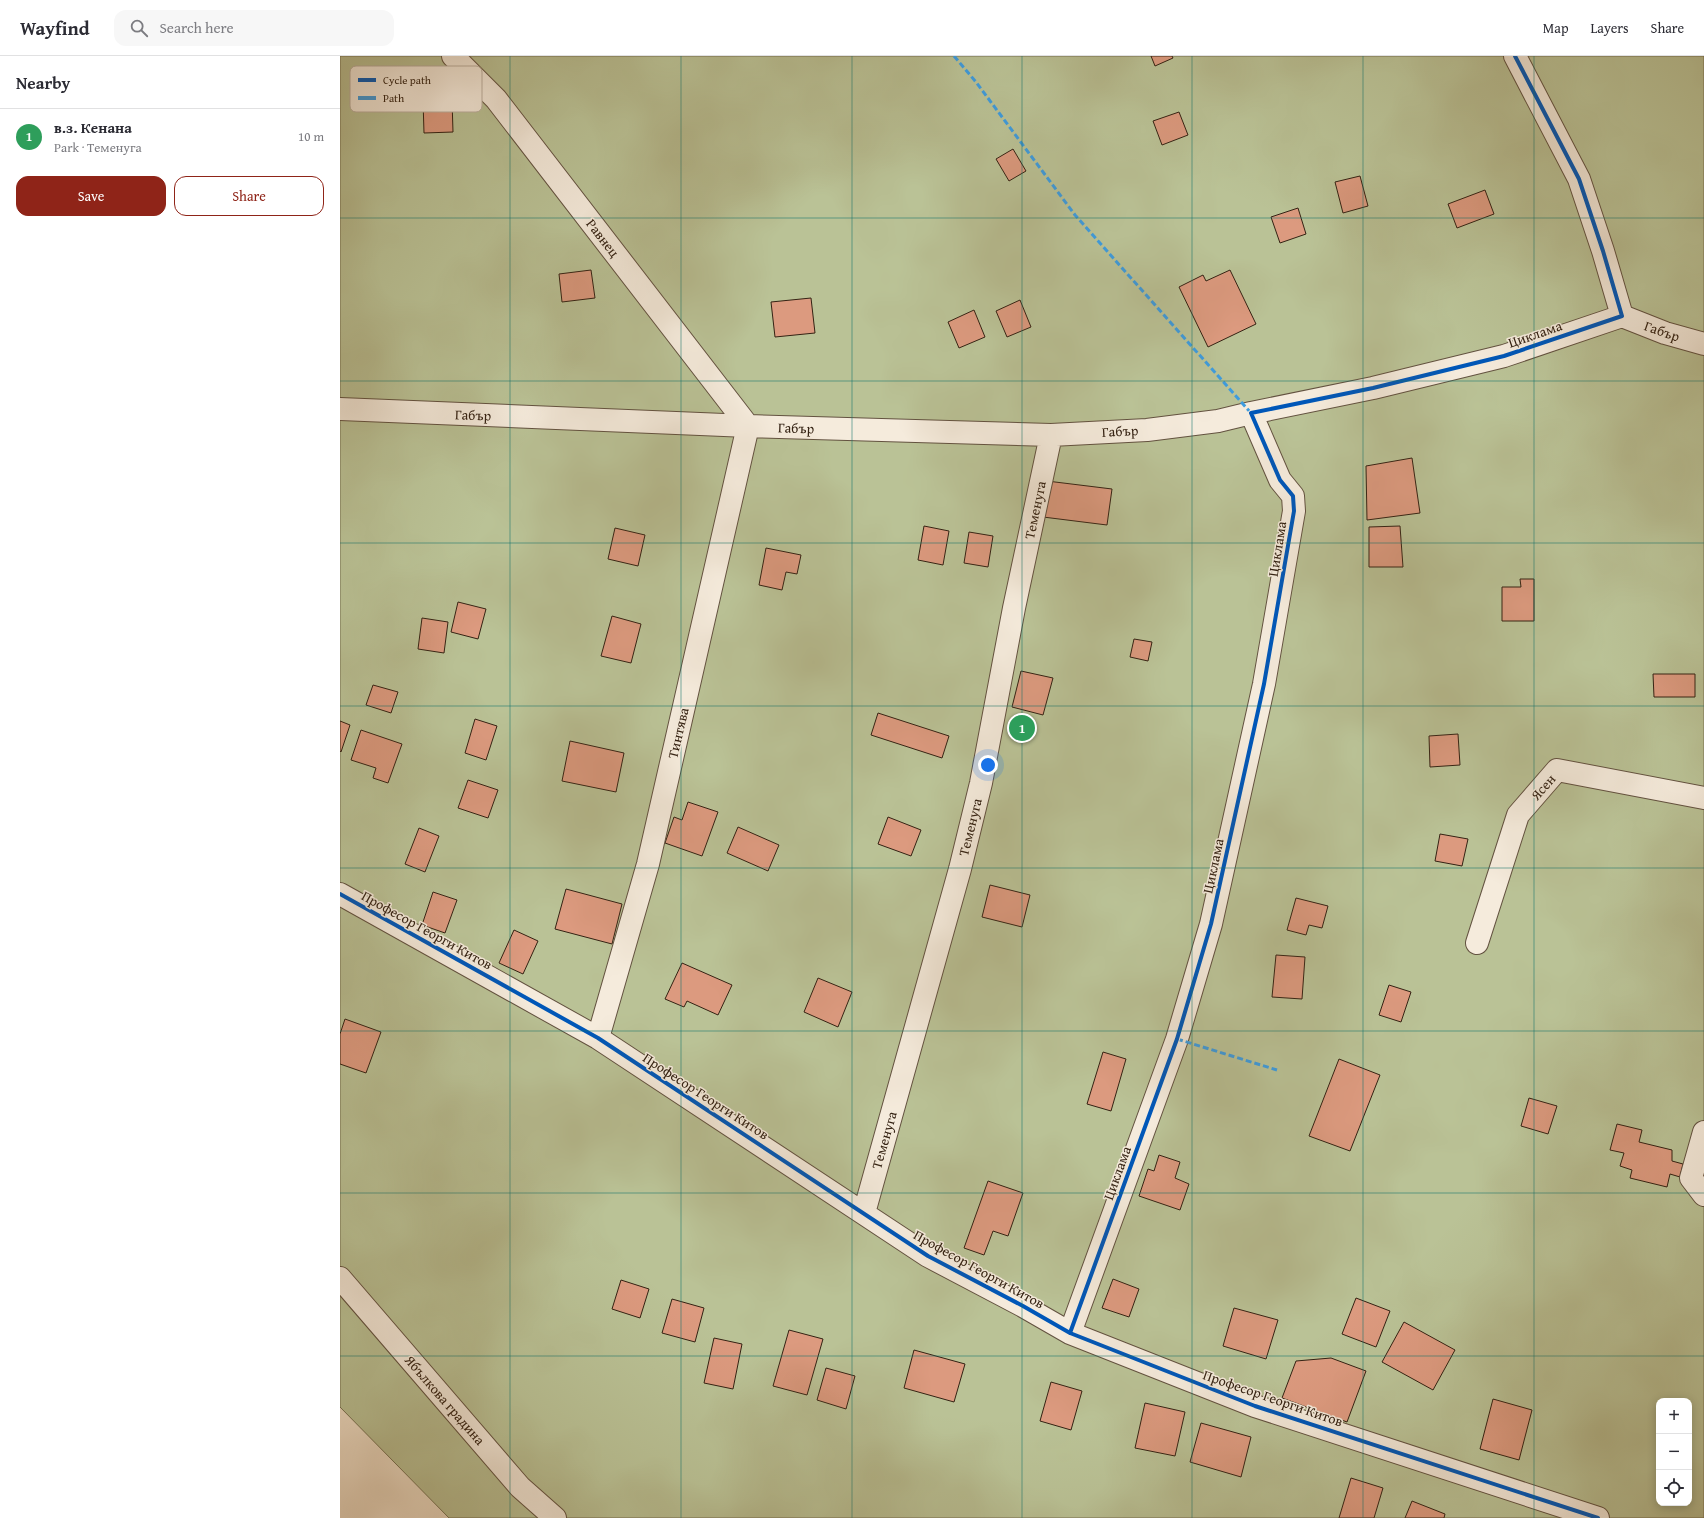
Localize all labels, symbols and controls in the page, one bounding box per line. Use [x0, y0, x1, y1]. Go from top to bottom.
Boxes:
search box [114, 10, 394, 46]
text: Wayfind [20, 14, 90, 42]
icon: search [128, 17, 150, 39]
text: Search here [160, 17, 234, 38]
text: Map [1543, 18, 1569, 38]
text: Layers [1591, 18, 1629, 38]
text: Share [1651, 18, 1684, 38]
legend [350, 66, 482, 112]
text: Nearby [16, 70, 70, 95]
text: Cycle path [383, 72, 432, 88]
text: Path [383, 90, 405, 106]
text: в.з. Кенана [54, 117, 132, 138]
text: 1 [26, 127, 32, 146]
text: 10 m [298, 127, 324, 146]
text: Park · Теменуга [54, 138, 142, 157]
button: Save [16, 176, 166, 216]
button: Share [174, 176, 324, 216]
street label: Равнец [582, 215, 624, 261]
street label: Циклама [1505, 315, 1565, 353]
street label: Габър [1642, 316, 1683, 347]
street label: Габър [454, 404, 492, 426]
street label: Габър [777, 417, 815, 439]
street label: Габър [1101, 420, 1139, 442]
street label: Теменуга [1019, 479, 1051, 541]
street label: Циклама [1263, 520, 1291, 578]
street label: Тинтява [662, 705, 694, 760]
pin: 1 [1009, 713, 1035, 743]
your location [978, 755, 998, 775]
street label: Ясен [1525, 769, 1560, 805]
street label: Теменуга [953, 796, 987, 858]
street label: Циклама [1197, 836, 1229, 895]
street label: Професор Георги Китов [358, 886, 496, 974]
street label: Професор Георги Китов [639, 1048, 773, 1144]
street label: Теменуга [866, 1109, 902, 1171]
street label: Циклама [1098, 1143, 1136, 1203]
street label: Професор Георги Китов [910, 1225, 1048, 1313]
street label: Ябълкова градина [400, 1350, 490, 1450]
street label: Професор Георги Китов [1200, 1365, 1346, 1431]
map controls [1656, 1398, 1692, 1506]
button: + [1656, 1398, 1692, 1434]
button: − [1656, 1434, 1692, 1470]
button: locate [1656, 1470, 1692, 1506]

